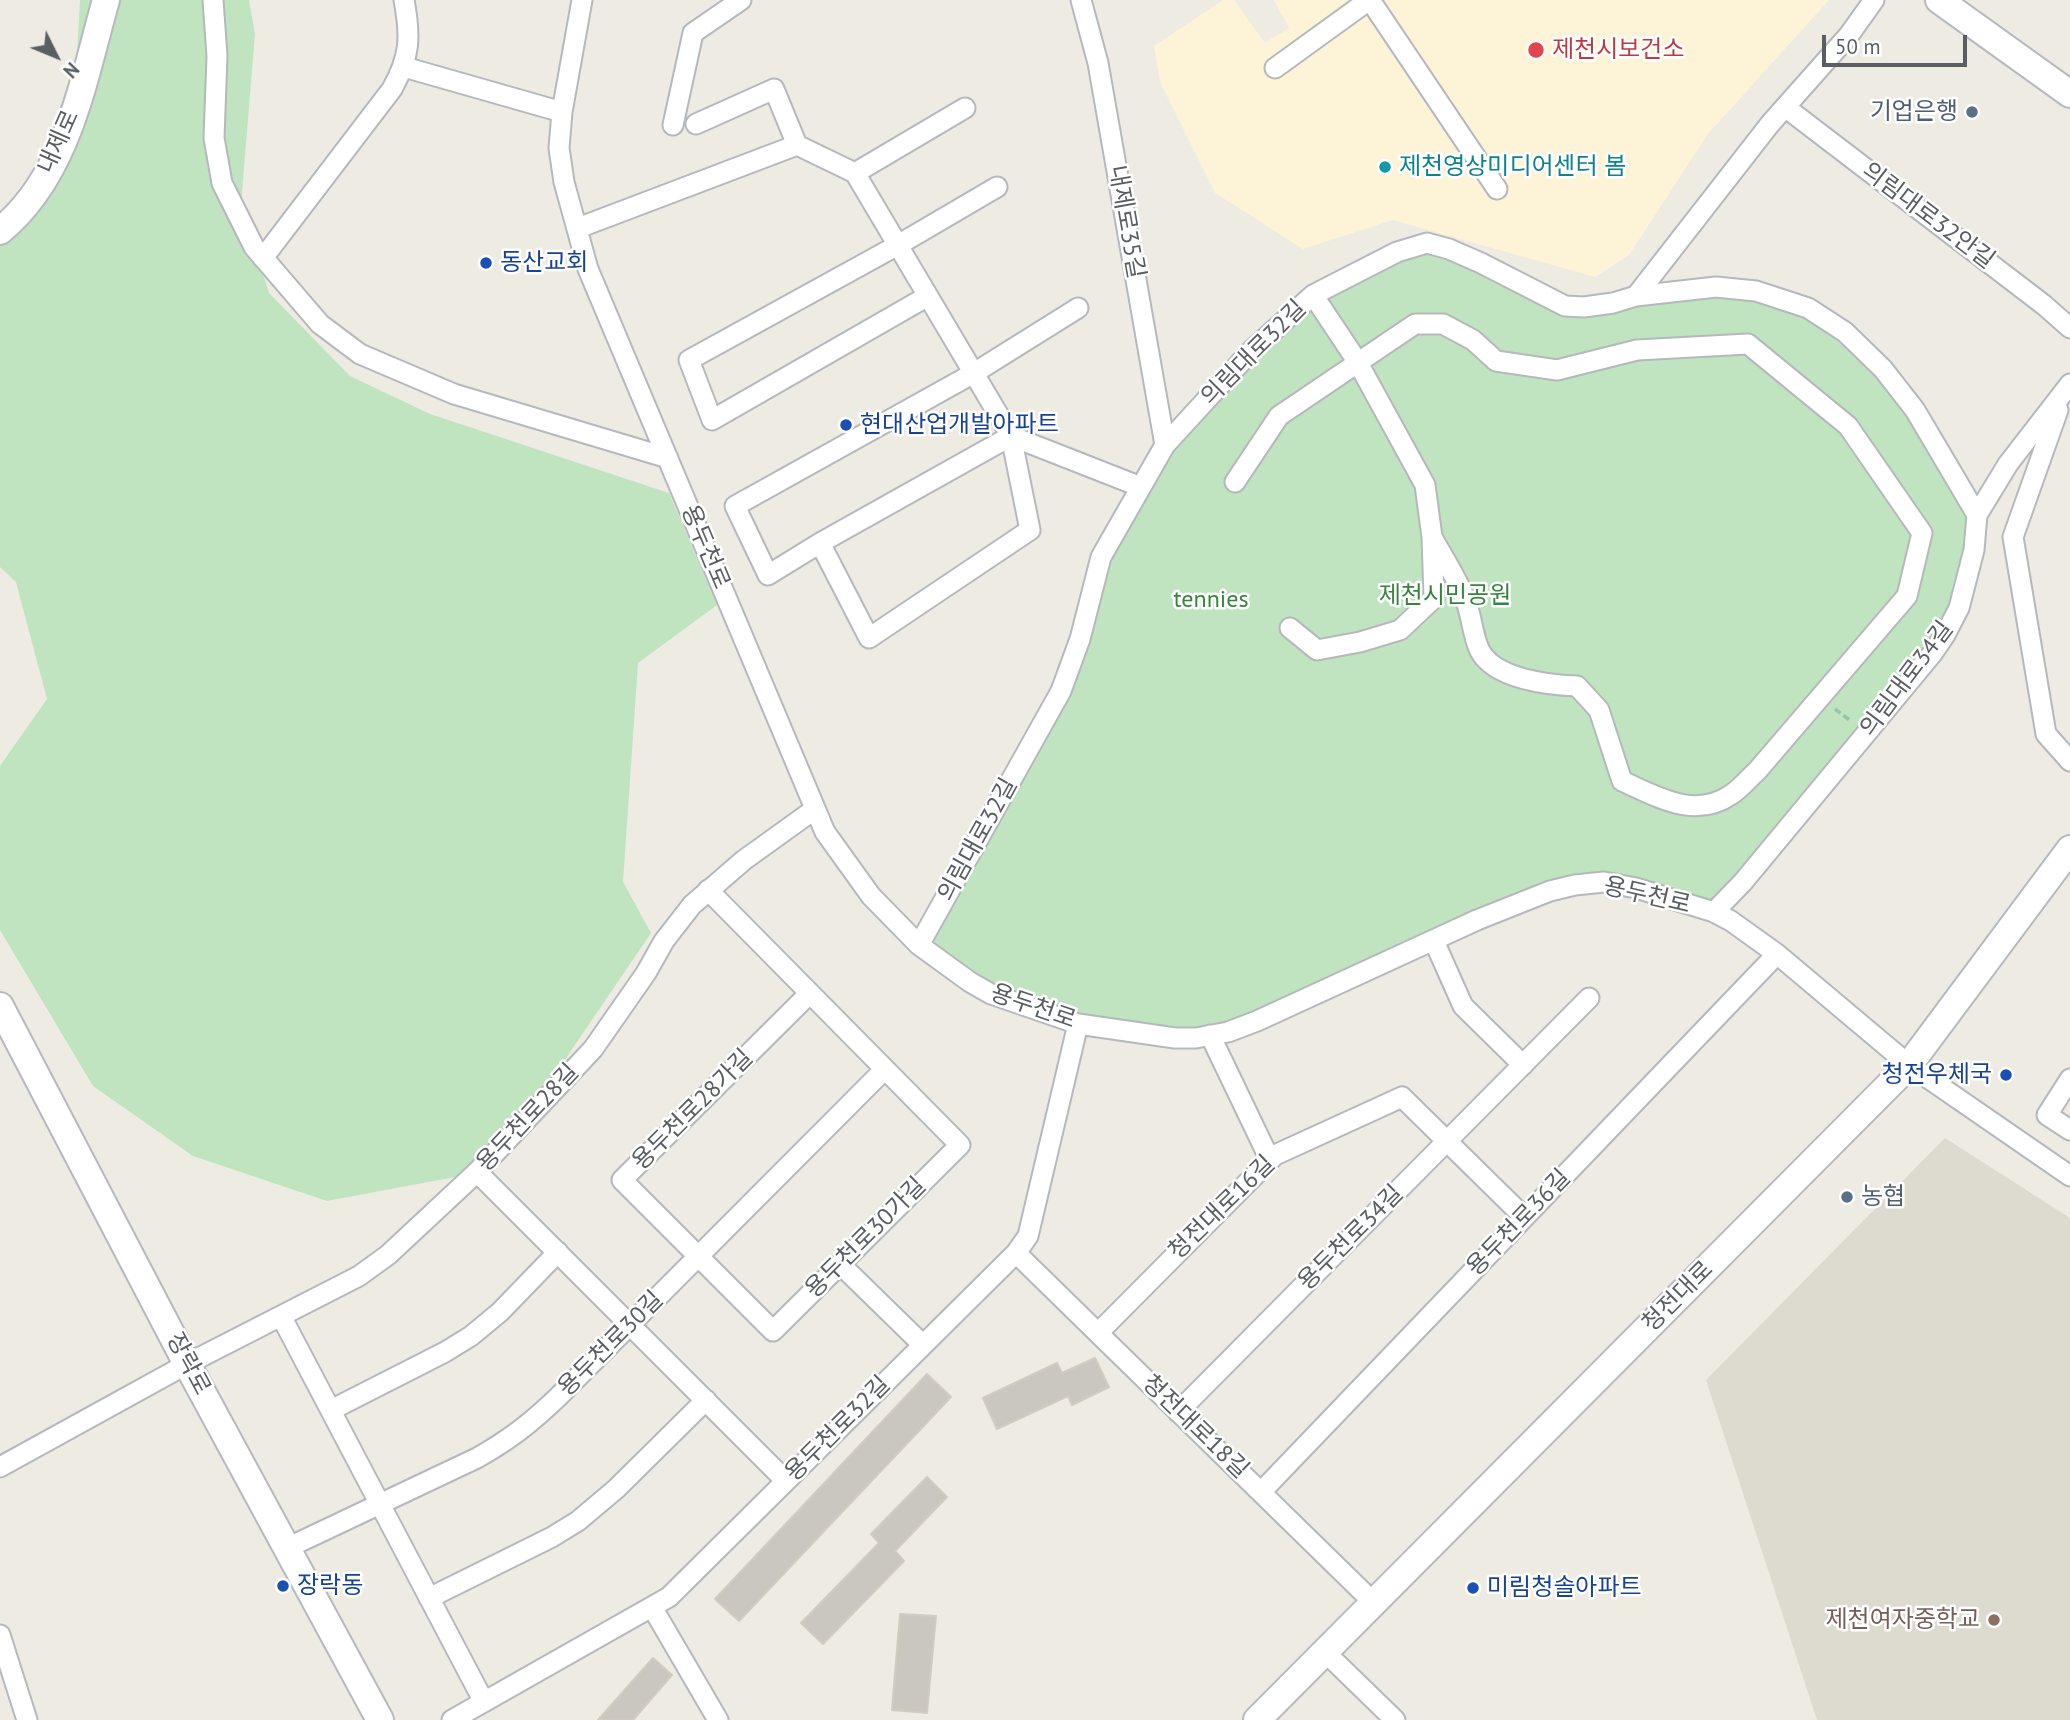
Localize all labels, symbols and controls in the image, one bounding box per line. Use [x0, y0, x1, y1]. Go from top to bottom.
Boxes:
north arrow [21, 21, 91, 91]
scale bar [1825, 21, 1970, 65]
text: 50 m [1835, 33, 1881, 60]
place label: 제천시보건소 [1552, 36, 1684, 64]
marker: 제천시보건소 [1526, 40, 1546, 60]
text: N [58, 58, 84, 83]
place label: 기업은행 [1870, 98, 1958, 126]
marker: 기업은행 [1964, 104, 1980, 120]
street label: 내제로 [32, 106, 86, 178]
place label: 제천영상미디어센터 봄 [1399, 153, 1626, 181]
street label: 의림대로32안길 [1856, 157, 2000, 275]
marker: 제천영상미디어센터 봄 [1377, 159, 1393, 175]
street label: 내제로35길 [1102, 163, 1150, 281]
place label: 동산교회 [500, 249, 588, 277]
marker: 동산교회 [478, 255, 494, 271]
street label: 의림대로32길 [1196, 295, 1312, 411]
place label: 현대산업개발아파트 [860, 411, 1059, 439]
marker: 현대산업개발아파트 [838, 417, 854, 433]
street label: 용두천로 [674, 501, 736, 593]
park label: 제천시민공원 [1379, 582, 1511, 610]
park label: tennies [1173, 586, 1249, 614]
street label: 의림대로34길 [1854, 616, 1960, 742]
street label: 의림대로32길 [932, 773, 1024, 907]
street label: 용두천로 [1601, 872, 1693, 920]
street label: 용두천로 [987, 979, 1079, 1035]
street label: 용두천로28가길 [627, 1044, 759, 1176]
street label: 용두천로28길 [471, 1058, 585, 1178]
place label: 청전우체국 [1882, 1061, 1992, 1089]
marker: 청전우체국 [1998, 1067, 2014, 1083]
street label: 청전대로16길 [1163, 1150, 1281, 1266]
street label: 용두천로36길 [1461, 1164, 1577, 1282]
street label: 용두천로30가길 [800, 1172, 932, 1304]
street label: 용두천로34길 [1293, 1180, 1409, 1296]
place label: 농협 [1861, 1183, 1905, 1211]
marker: 농협 [1839, 1189, 1855, 1205]
street label: 청전대로 [1637, 1256, 1719, 1338]
street label: 용두천로30길 [553, 1286, 669, 1402]
street label: 장락로 [160, 1328, 216, 1400]
street label: 청전대로18길 [1136, 1369, 1254, 1485]
street label: 용두천로32길 [780, 1371, 896, 1487]
place label: 장락동 [297, 1572, 363, 1600]
place label: 미림청솔아파트 [1487, 1574, 1642, 1602]
marker: 장락동 [275, 1578, 291, 1594]
marker: 미림청솔아파트 [1465, 1580, 1481, 1596]
place label: 제천여자중학교 [1825, 1606, 1980, 1634]
marker: 제천여자중학교 [1986, 1612, 2002, 1628]

